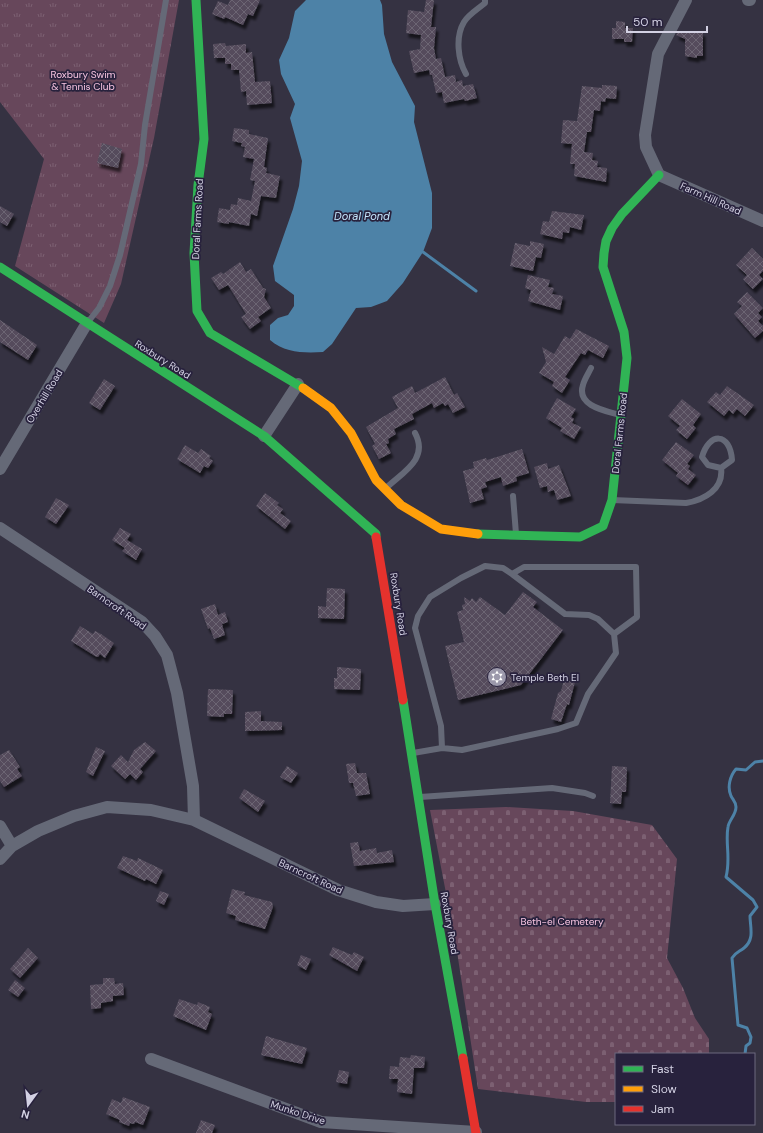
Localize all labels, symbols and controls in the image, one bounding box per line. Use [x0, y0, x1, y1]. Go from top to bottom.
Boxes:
scale bar [627, 8, 707, 34]
text: 50 m [633, 14, 662, 30]
park label: Roxbury Swim & Tennis Club [51, 68, 116, 93]
street label: Doral Farms Road [189, 178, 206, 260]
street label: Farm Hill Road [678, 179, 743, 218]
water label: Doral Pond [334, 209, 390, 223]
street label: Roxbury Road [132, 337, 193, 382]
street label: Overhill Road [23, 367, 66, 426]
street label: Doral Farms Road [609, 392, 630, 474]
street label: Roxbury Road [387, 572, 410, 636]
street label: Barncroft Road [85, 582, 149, 633]
synagogue icon: Temple Beth El [486, 666, 508, 688]
place label: Temple Beth El [511, 671, 579, 684]
street label: Barncroft Road [277, 856, 345, 897]
street label: Roxbury Road [438, 891, 461, 955]
park label: Beth-el Cemetery [520, 915, 604, 928]
legend [615, 1053, 755, 1125]
text: Fast [651, 1061, 674, 1077]
text: Slow [651, 1081, 677, 1097]
north arrow [8, 1085, 48, 1125]
street label: Munko Drive [269, 1098, 327, 1128]
text: Jam [651, 1101, 674, 1117]
text: N [20, 1107, 31, 1122]

